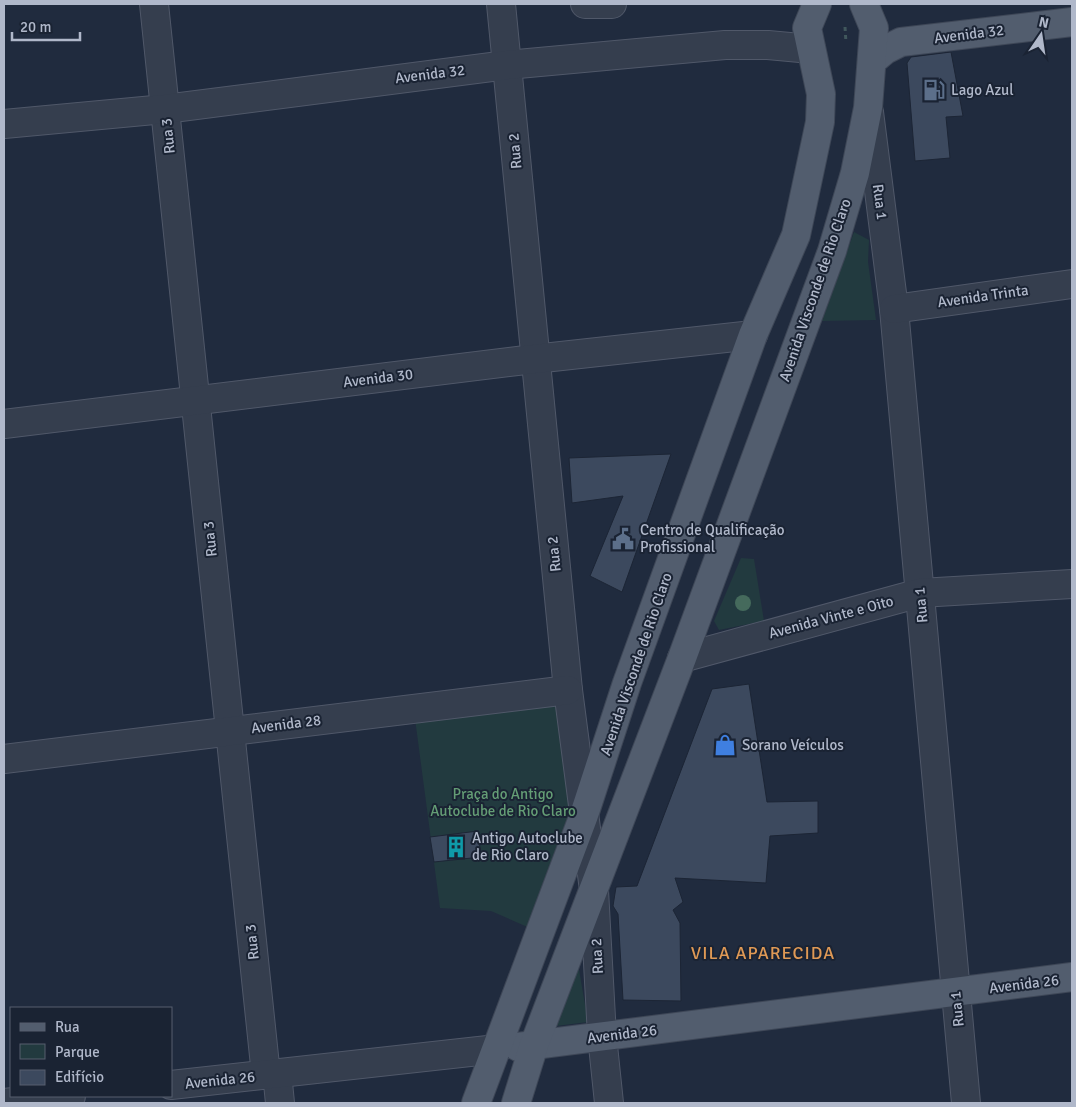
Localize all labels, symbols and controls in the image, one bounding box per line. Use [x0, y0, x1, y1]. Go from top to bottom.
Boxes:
scale bar [12, 10, 80, 42]
north arrow [1016, 10, 1066, 60]
text: N [1037, 13, 1050, 32]
text: 20 m [20, 18, 51, 36]
street label: Avenida 32 [933, 21, 1005, 47]
street label: Avenida 32 [394, 61, 466, 87]
fuel station icon: Lago Azul [921, 77, 947, 103]
place label: Lago Azul [951, 81, 1014, 99]
street label: Rua 3 [157, 117, 179, 155]
street label: Rua 2 [504, 132, 526, 170]
street label: Rua 1 [869, 183, 891, 221]
street label: Avenida Visconde de Rio Claro [775, 196, 855, 384]
street label: Avenida Trinta [936, 281, 1030, 311]
street label: Avenida 30 [342, 365, 414, 391]
street label: Rua 3 [199, 520, 221, 558]
place label: Centro de Qualificação Profissional [640, 521, 785, 556]
public building icon: Centro de Qualificação Profissional [610, 526, 636, 552]
street label: Rua 2 [543, 535, 565, 573]
street label: Avenida Visconde de Rio Claro [596, 570, 676, 758]
street label: Rua 1 [910, 586, 932, 624]
street label: Avenida Vinte e Oito [767, 592, 896, 642]
street label: Avenida 28 [250, 711, 322, 737]
shop icon: Sorano Veículos [712, 732, 738, 758]
place label: Sorano Veículos [742, 736, 844, 754]
park label: Praça do Antigo Autoclube de Rio Claro [430, 785, 576, 820]
place label: Antigo Autoclube de Rio Claro [472, 829, 583, 864]
building icon: Antigo Autoclube de Rio Claro [443, 834, 469, 860]
street label: Rua 3 [241, 923, 263, 961]
street label: Rua 2 [587, 938, 607, 974]
district label: VILA APARECIDA [691, 942, 835, 964]
street label: Avenida 26 [988, 971, 1060, 997]
street label: Rua 1 [946, 990, 968, 1028]
legend [10, 1007, 172, 1097]
text: Rua [55, 1018, 80, 1036]
street label: Avenida 26 [586, 1021, 658, 1047]
text: Parque [55, 1043, 100, 1061]
street label: Avenida 26 [184, 1067, 256, 1093]
text: Edifício [55, 1068, 104, 1086]

